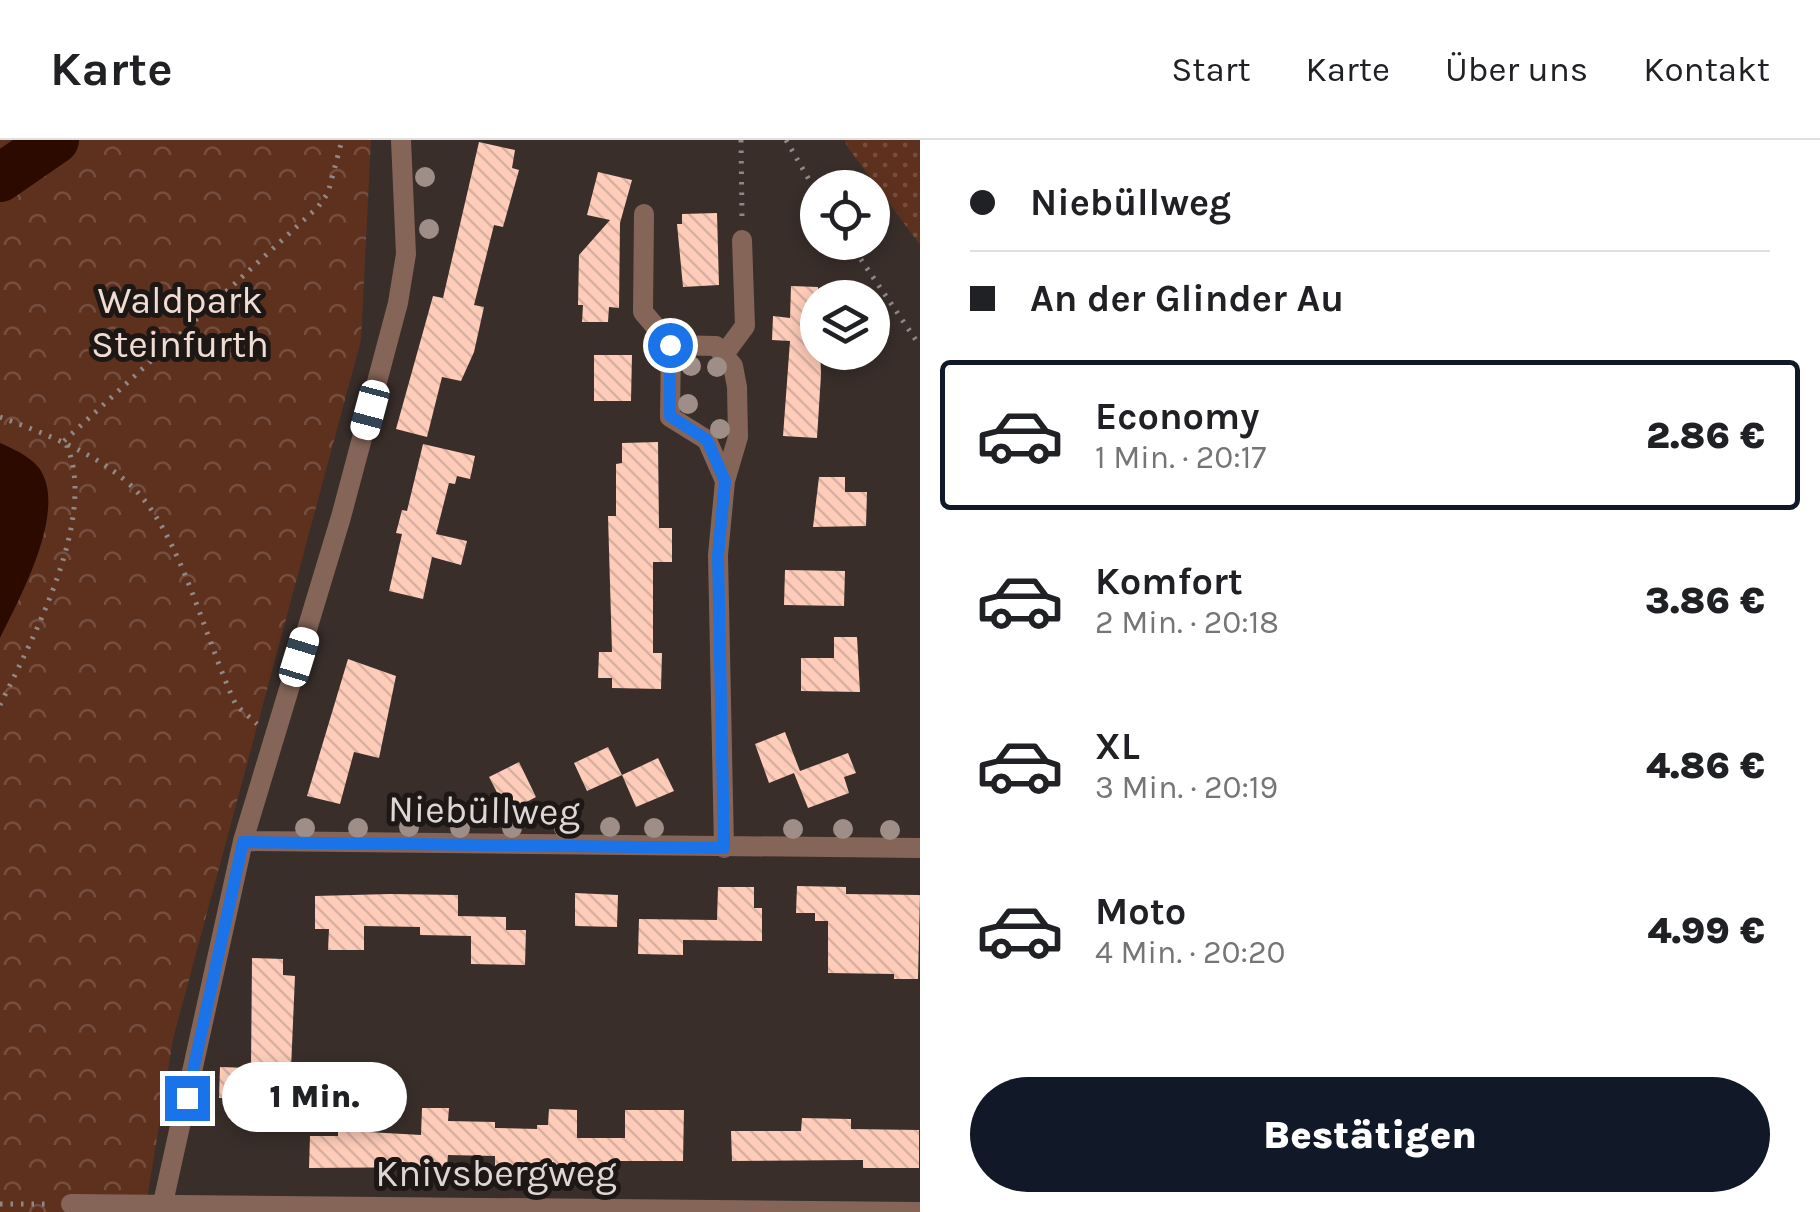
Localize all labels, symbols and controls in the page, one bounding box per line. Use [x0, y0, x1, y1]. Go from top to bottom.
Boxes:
text: Karte [50, 41, 173, 97]
text: Start [1171, 49, 1251, 90]
text: Karte [1306, 49, 1390, 90]
text: Über uns [1445, 49, 1588, 90]
text: Kontakt [1643, 49, 1770, 90]
map controls [800, 170, 890, 370]
button: locate [800, 170, 890, 260]
text: Niebüllweg [1030, 180, 1231, 225]
text: An der Glinder Au [1030, 276, 1344, 321]
park label: Waldpark Steinfurth [91, 278, 269, 367]
button: layers [800, 280, 890, 370]
route start [648, 323, 693, 368]
car [348, 377, 392, 443]
icon: car [975, 390, 1065, 480]
text: Economy [1095, 394, 1259, 439]
text: 2.86 € [1646, 413, 1765, 458]
text: 1 Min. · 20:17 [1095, 439, 1266, 476]
icon: car [975, 555, 1065, 645]
text: Komfort [1095, 559, 1243, 604]
text: 3.86 € [1645, 578, 1765, 623]
text: 2 Min. · 20:18 [1095, 604, 1279, 641]
car [276, 624, 322, 690]
icon: car [975, 720, 1065, 810]
text: XL [1095, 724, 1140, 769]
text: 4.86 € [1646, 743, 1765, 788]
text: 3 Min. · 20:19 [1095, 769, 1278, 806]
street label: Niebüllweg [388, 786, 580, 835]
icon: car [975, 885, 1065, 975]
text: Moto [1095, 889, 1186, 934]
text: 4.99 € [1647, 908, 1765, 953]
text: 4 Min. · 20:20 [1095, 934, 1286, 971]
callout: 1 Min. [222, 1063, 407, 1133]
route end [165, 1076, 210, 1121]
button: Bestätigen [970, 1077, 1770, 1192]
text: 1 Min. [269, 1078, 360, 1115]
street label: Knivsbergweg [375, 1151, 617, 1196]

